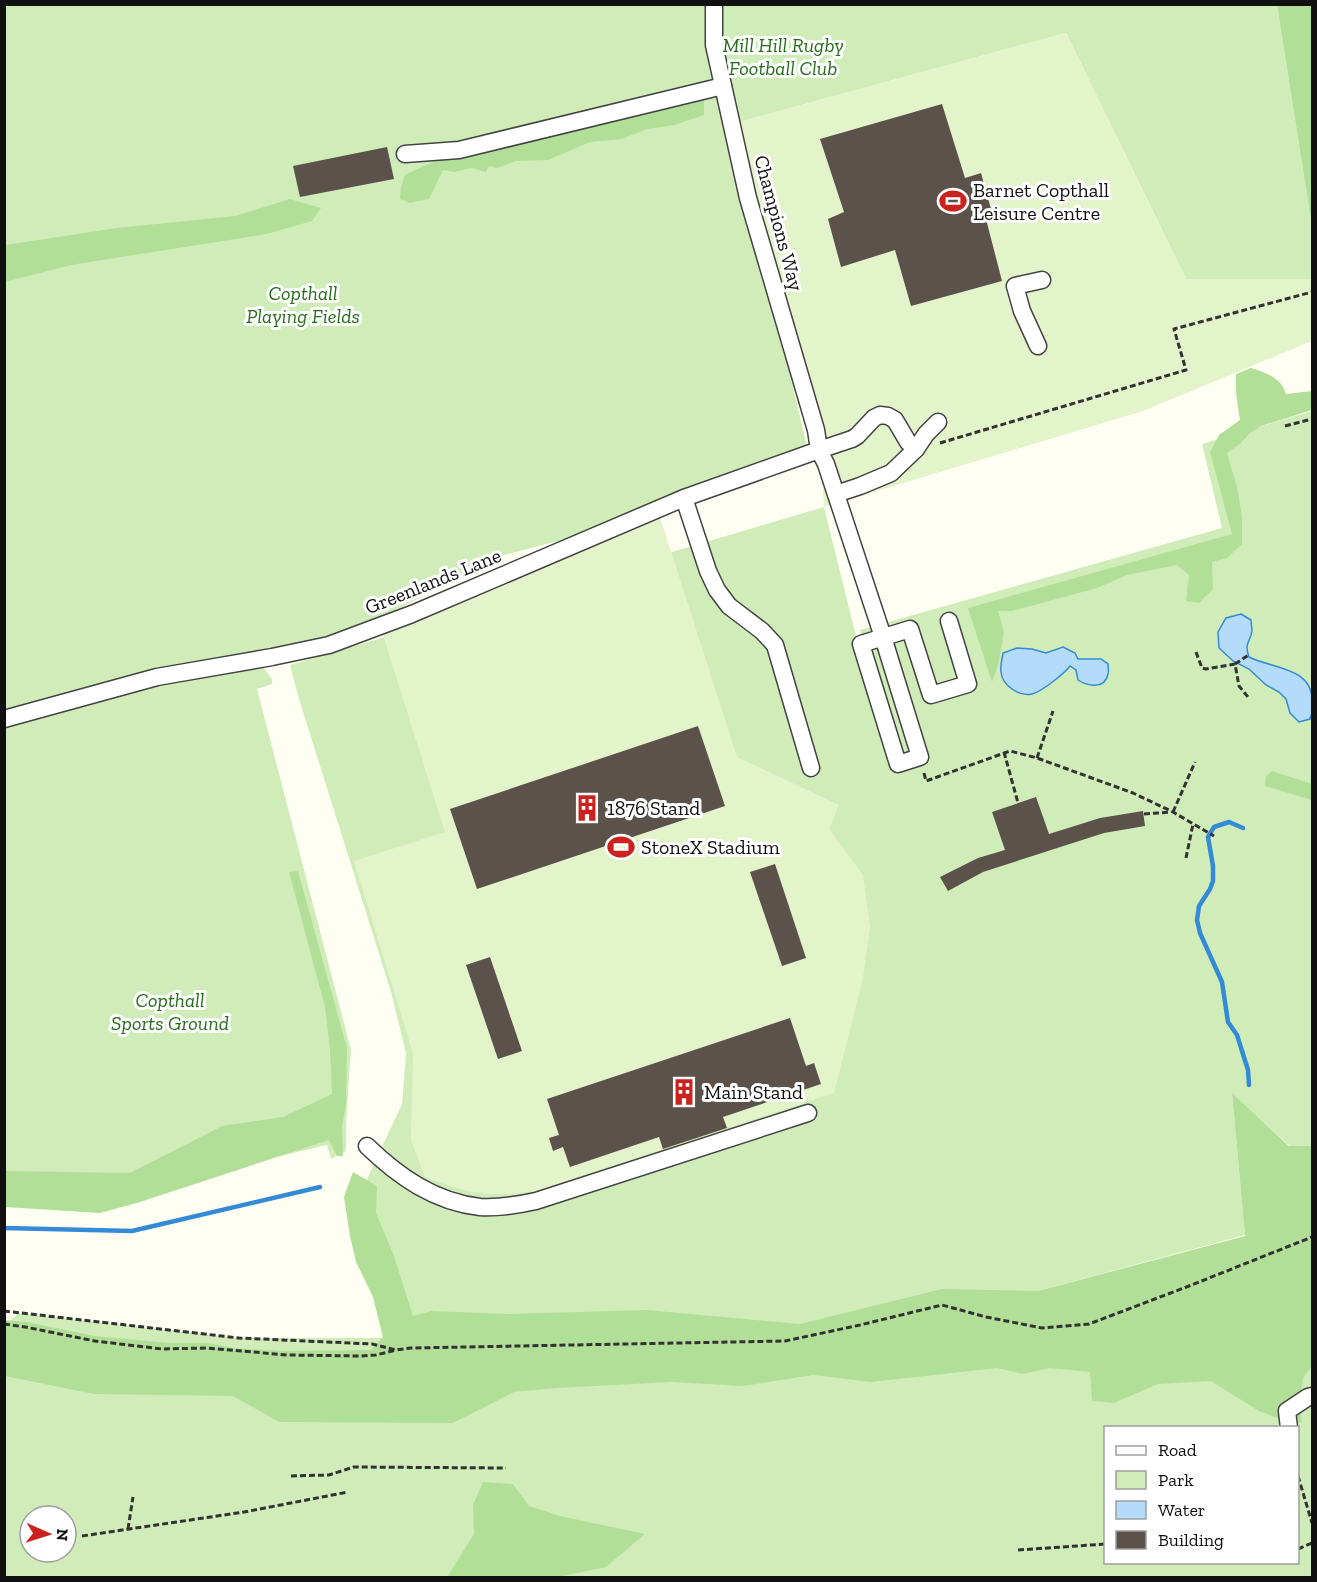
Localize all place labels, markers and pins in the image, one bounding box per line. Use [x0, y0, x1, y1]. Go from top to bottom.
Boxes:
place label: Barnet Copthall Leisure Centre [973, 178, 1109, 225]
sports icon: Barnet Copthall Leisure Centre [938, 186, 968, 216]
building icon: 1876 Stand [572, 793, 602, 823]
place label: 1876 Stand [607, 796, 700, 820]
sports icon: StoneX Stadium [606, 832, 636, 862]
place label: StoneX Stadium [641, 835, 781, 859]
building icon: Main Stand [669, 1077, 699, 1107]
place label: Main Stand [704, 1080, 803, 1104]

